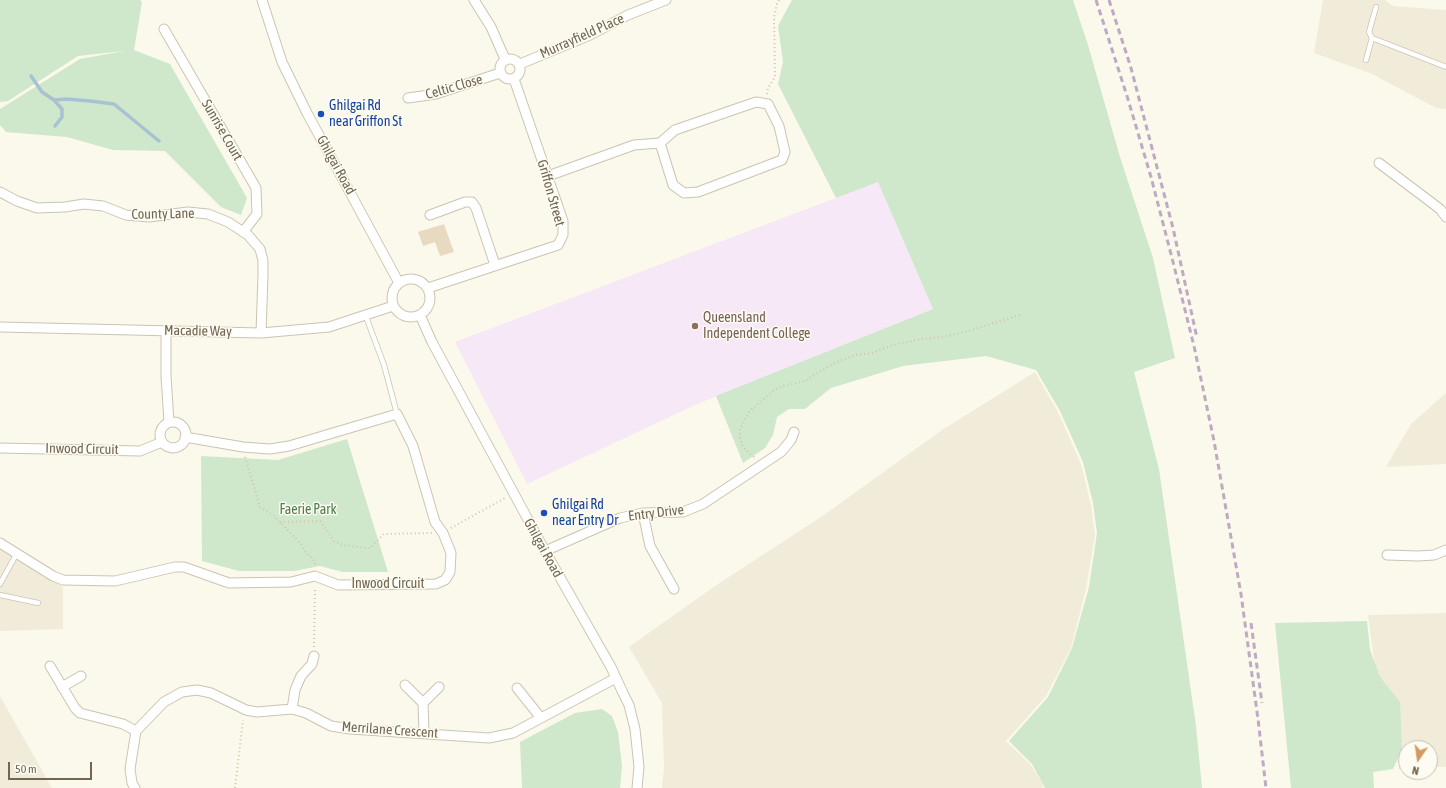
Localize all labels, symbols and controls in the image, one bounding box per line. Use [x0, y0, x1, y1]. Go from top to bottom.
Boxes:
street label: Murrayfield Place [537, 10, 627, 62]
street label: Celtic Close [424, 71, 484, 103]
street label: Sunrise Court [198, 97, 246, 163]
place label: Ghilgai Rd near Griffon St [329, 98, 402, 130]
marker: Ghilgai Rd near Griffon St [316, 109, 326, 119]
street label: Ghilgai Road [313, 132, 359, 198]
street label: Griffon Street [534, 158, 568, 228]
street label: County Lane [131, 205, 195, 223]
place label: Queensland Independent College [703, 310, 810, 342]
marker: Queensland Independent College [690, 321, 700, 331]
street label: Macadie Way [164, 322, 232, 340]
street label: Inwood Circuit [45, 440, 119, 458]
place label: Ghilgai Rd near Entry Dr [552, 497, 618, 530]
street label: Entry Drive [627, 501, 685, 525]
park label: Faerie Park [279, 502, 337, 518]
marker: Ghilgai Rd near Entry Dr [539, 508, 549, 518]
street label: Ghilgai Road [520, 515, 566, 581]
street label: Inwood Circuit [351, 576, 425, 592]
street label: Merrilane Crescent [341, 718, 439, 742]
north arrow [1398, 740, 1438, 780]
scale bar [10, 754, 94, 780]
text: 50 m [15, 762, 37, 776]
text: N [1411, 764, 1420, 777]

